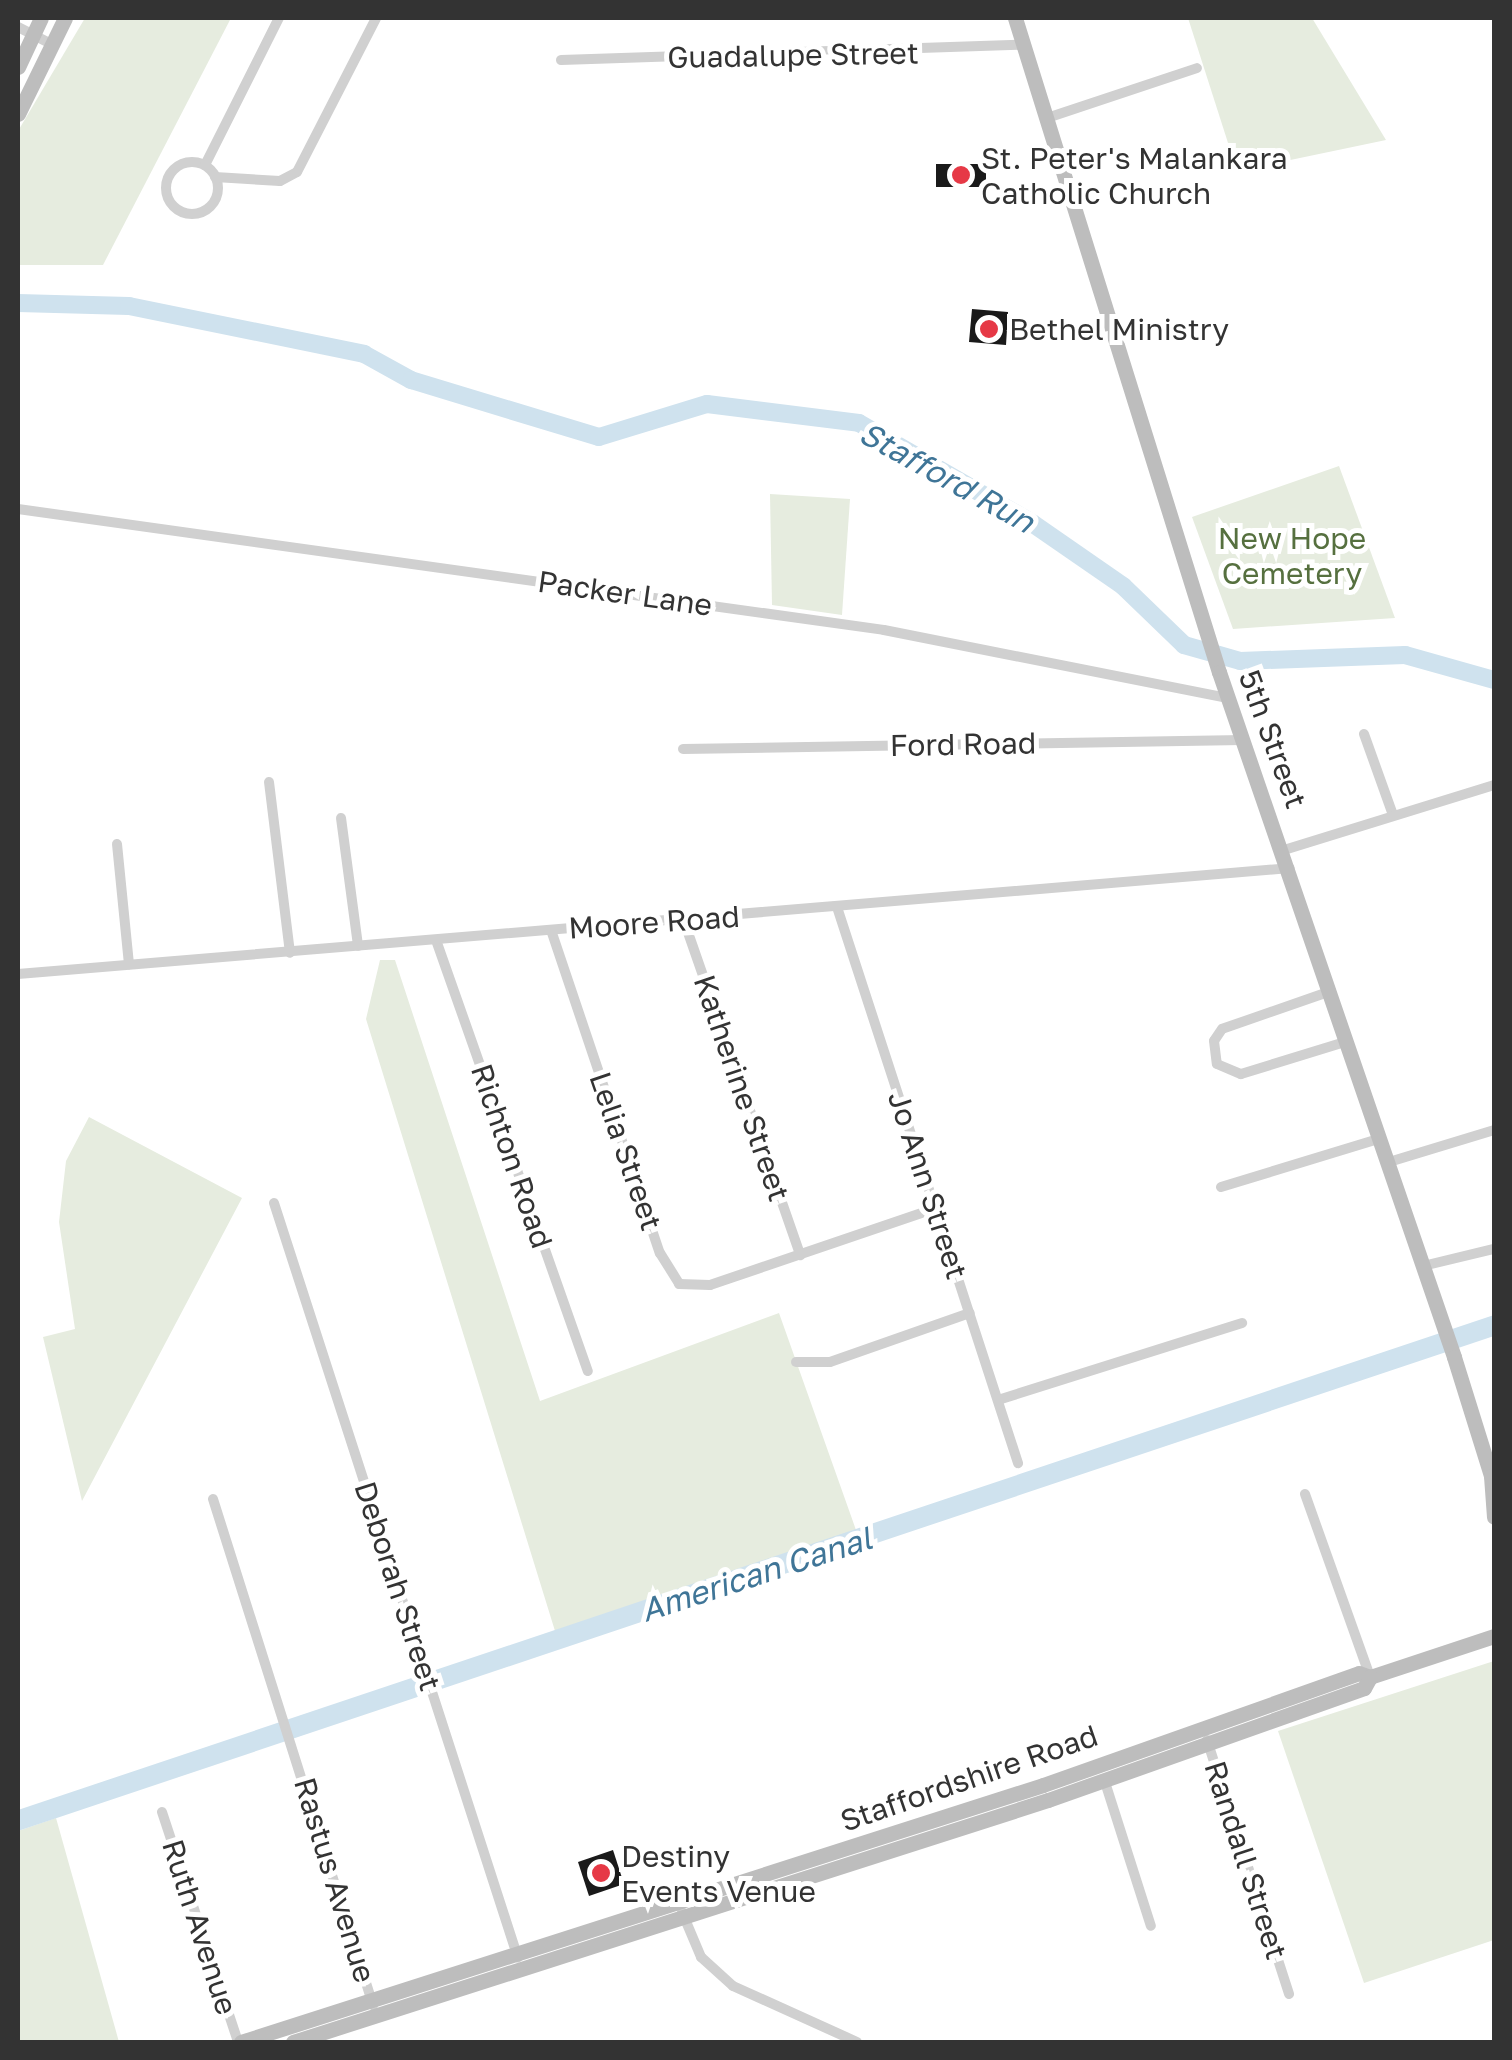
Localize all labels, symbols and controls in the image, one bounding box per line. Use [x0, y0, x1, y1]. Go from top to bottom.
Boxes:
street label: Guadalupe Street [667, 35, 919, 75]
place label: St. Peter's Malankara Catholic Church [981, 140, 1288, 210]
marker: St. Peter's Malankara Catholic Church [950, 164, 972, 186]
place label: Bethel Ministry [1009, 311, 1229, 347]
marker: Bethel Ministry [978, 318, 1000, 340]
water label: Stafford Run [853, 413, 1041, 541]
park label: New Hope Cemetery [1218, 520, 1366, 590]
street label: Packer Lane [535, 563, 715, 623]
street label: 5th Street [1231, 665, 1315, 813]
street label: Ford Road [889, 725, 1037, 763]
street label: Moore Road [567, 898, 741, 946]
street label: Katherine Street [686, 970, 798, 1206]
street label: Richton Road [464, 1059, 560, 1253]
street label: Lelia Street [582, 1067, 670, 1235]
street label: Jo Ann Street [881, 1086, 975, 1284]
street label: Deborah Street [347, 1477, 449, 1695]
water label: American Canal [636, 1519, 876, 1629]
street label: Staffordshire Road [836, 1717, 1102, 1839]
street label: Randall Street [1197, 1756, 1295, 1964]
street label: Rastus Avenue [287, 1773, 383, 1987]
street label: Ruth Avenue [155, 1835, 245, 2019]
place label: Destiny Events Venue [621, 1838, 816, 1908]
marker: Destiny Events Venue [590, 1862, 612, 1884]

